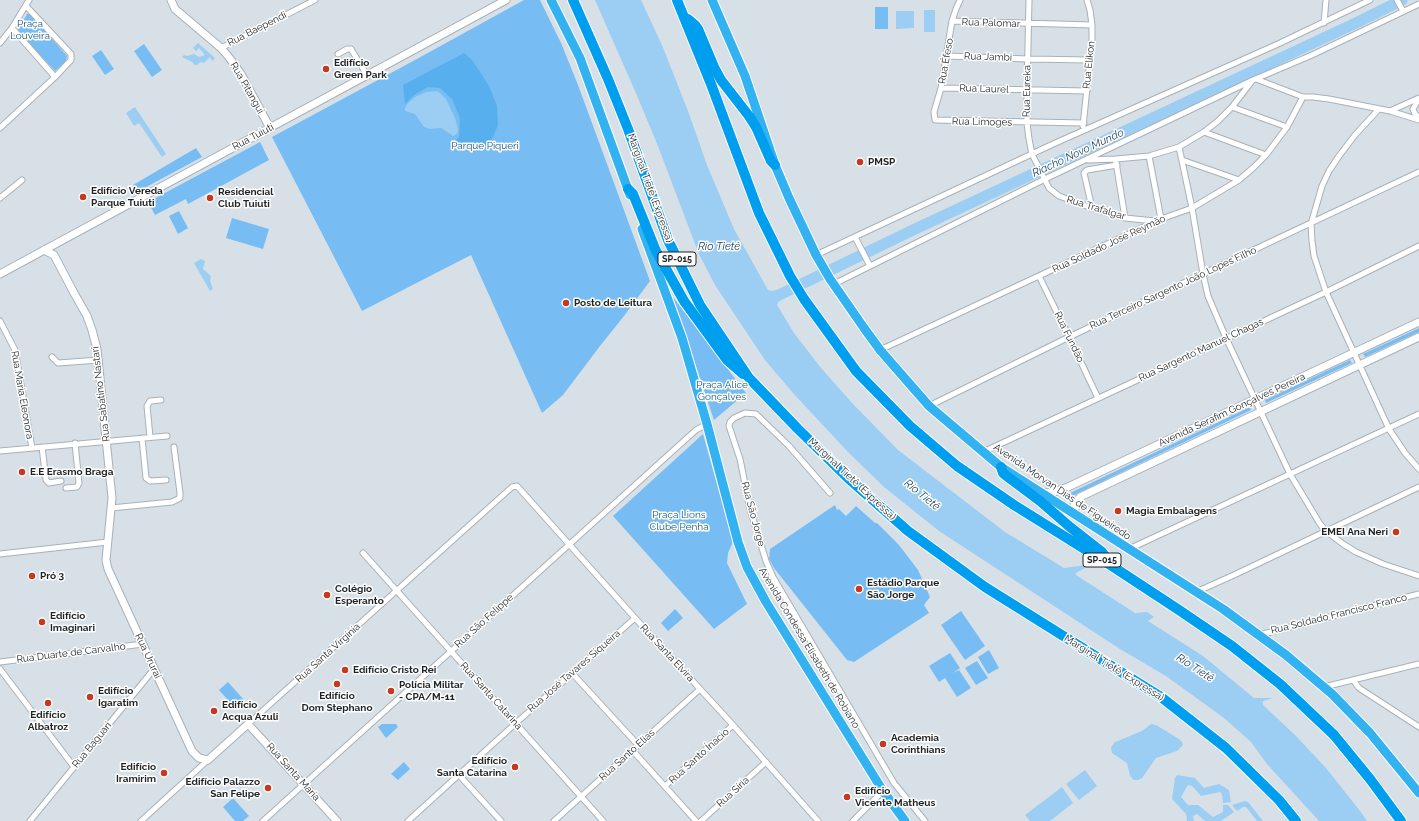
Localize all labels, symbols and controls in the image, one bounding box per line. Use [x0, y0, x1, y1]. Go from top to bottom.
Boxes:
street label: Rua Baependi [225, 9, 289, 49]
street label: Rua Palomar [961, 16, 1021, 30]
park label: Praça Louveira [10, 18, 50, 42]
street label: Rua Éfeso [936, 37, 956, 85]
street label: Rua Elikon [1081, 40, 1097, 90]
street label: Rua Jambi [964, 50, 1012, 64]
place label: Edifício Green Park [334, 57, 387, 80]
street label: Rua Pitangui [227, 60, 267, 116]
marker: Edifício Green Park [321, 64, 331, 74]
street label: Rua Eureka [1021, 65, 1033, 117]
street label: Rua Laurel [959, 82, 1009, 96]
street label: Rua Limoges [952, 115, 1012, 129]
street label: Rua Tuiuti [230, 121, 276, 153]
water label: Riacho Novo Mundo [1030, 126, 1126, 180]
street label: Marginal Tietê (Expressa) [625, 132, 675, 244]
park label: Parque Piqueri [451, 140, 519, 152]
place label: PMSP [868, 156, 895, 168]
marker: PMSP [855, 157, 865, 167]
place label: Edifício Vereda Parque Tuiuti [91, 185, 163, 208]
place label: Residencial Club Tuiuti [218, 186, 274, 210]
marker: Edifício Vereda Parque Tuiuti [78, 192, 88, 202]
marker: Residencial Club Tuiuti [205, 193, 215, 203]
street label: Rua Trafalgar [1065, 193, 1127, 223]
street label: Rua Soldado José Reymão [1050, 212, 1168, 276]
water label: Rio Tietê [698, 240, 740, 254]
street label: Rua Terceiro Sargento João Lopes Filho [1088, 244, 1258, 332]
road number: SP-015 [658, 252, 696, 266]
place label: Posto de Leitura [574, 297, 652, 309]
marker: Posto de Leitura [561, 298, 571, 308]
street label: Rua Fundão [1051, 309, 1087, 365]
street label: Rua Sargento Manuel Chagas [1137, 316, 1265, 384]
street label: Rua Sabatino Nastari [89, 346, 113, 442]
street label: Rua Maria Eleonora [8, 350, 36, 440]
street label: Avenida Serafim Gonçalves Pereira [1157, 371, 1307, 449]
park label: Praça Alice Gonçalves [696, 379, 748, 402]
street label: Marginal Tietê (Expressa) [806, 435, 898, 523]
street label: Avenida Morvan Dias de Figueiredo [991, 441, 1133, 543]
place label: E.E Erasmo Braga [30, 466, 113, 478]
marker: E.E Erasmo Braga [17, 467, 27, 477]
water label: Rio Tietê [901, 477, 943, 513]
street label: Rua São Jorge [739, 480, 767, 548]
place label: Magia Embalagens [1126, 505, 1217, 517]
marker: Magia Embalagens [1113, 506, 1123, 516]
park label: Praça Lions Clube Penha [649, 509, 709, 532]
place label: EMEI Ana Neri [1321, 526, 1388, 538]
marker: EMEI Ana Neri [1391, 527, 1401, 537]
road number: SP-015 [1083, 553, 1121, 567]
street label: Avenida Condessa Elisabeth de Robiano [756, 565, 862, 731]
place label: Pró 3 [40, 570, 64, 582]
marker: Pró 3 [27, 571, 37, 581]
place label: Estádio Parque São Jorge [867, 577, 939, 600]
place label: Colégio Esperanto [335, 583, 384, 606]
marker: Estádio Parque São Jorge [854, 584, 864, 594]
marker: Colégio Esperanto [322, 590, 332, 600]
street label: Rua São Felippe [452, 591, 516, 651]
street label: Rua Soldado Francisco Franco [1270, 591, 1408, 637]
place label: Edifício Imaginari [50, 610, 95, 634]
marker: Edifício Imaginari [37, 617, 47, 627]
street label: Rua Santa Virgínia [293, 621, 363, 685]
street label: Rua Santa Elvira [637, 622, 697, 684]
street label: Rua José Tavares Siqueira [525, 627, 623, 715]
street label: Rua Ururai [132, 632, 164, 680]
street label: Marginal Tietê (Expressa) [1062, 632, 1166, 704]
street label: Rua Duarte de Carvalho [16, 640, 126, 666]
water label: Rio Tietê [1174, 651, 1216, 685]
street label: Rua Santa Catarina [457, 660, 525, 732]
place label: Edifício Cristo Rei [353, 664, 436, 676]
marker: Edifício Cristo Rei [340, 665, 350, 675]
marker: Edifício Dom Stephano [332, 679, 342, 689]
place label: Polícia Militar - CPA/M-11 [399, 679, 464, 702]
place label: Edifício Igaratim [98, 685, 138, 708]
marker: Polícia Militar - CPA/M-11 [386, 686, 396, 696]
place label: Edifício Dom Stephano [302, 690, 372, 714]
marker: Edifício Igaratim [85, 692, 95, 702]
marker: Edifício Albatroz [43, 698, 53, 708]
place label: Edifício Acqua Azuli [222, 699, 278, 722]
marker: Edifício Acqua Azuli [209, 706, 219, 716]
place label: Edifício Albatroz [28, 709, 68, 732]
street label: Rua Baguari [70, 720, 114, 770]
street label: Rua Santo Ínacio [666, 726, 732, 786]
street label: Rua Santo Elias [597, 727, 657, 783]
place label: Academia Corinthians [891, 732, 945, 756]
marker: Academia Corinthians [878, 739, 888, 749]
street label: Rua Santa Maria [264, 740, 322, 804]
place label: Edifício Santa Catarina [437, 755, 507, 778]
place label: Edifício Iramirim [116, 761, 156, 784]
marker: Edifício Santa Catarina [510, 762, 520, 772]
marker: Edifício Iramirim [159, 768, 169, 778]
street label: Rua Síria [714, 774, 752, 810]
place label: Edifício Palazzo San Felipe [186, 776, 260, 800]
marker: Edifício Palazzo San Felipe [263, 783, 273, 793]
place label: Edifício Vicente Matheus [855, 785, 935, 808]
marker: Edifício Vicente Matheus [842, 792, 852, 802]

